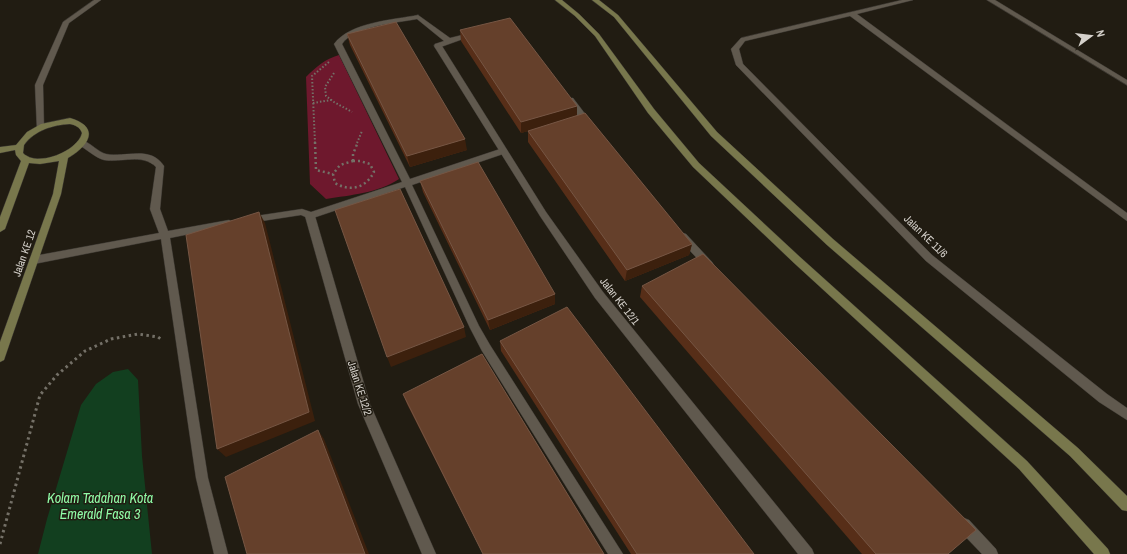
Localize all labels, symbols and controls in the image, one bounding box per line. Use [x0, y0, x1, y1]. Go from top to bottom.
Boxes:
north arrow [1071, 16, 1111, 56]
text: N [1093, 28, 1108, 38]
street label: Jalan KE 11/6 [901, 212, 951, 260]
street label: Jalan KE 12 [9, 228, 39, 278]
street label: Jalan KE 12/1 [597, 275, 643, 327]
street label: Jalan KE 12/2 [345, 359, 375, 417]
water label: Kolam Tadahan Kota Emerald Fasa 3 [47, 489, 153, 523]

